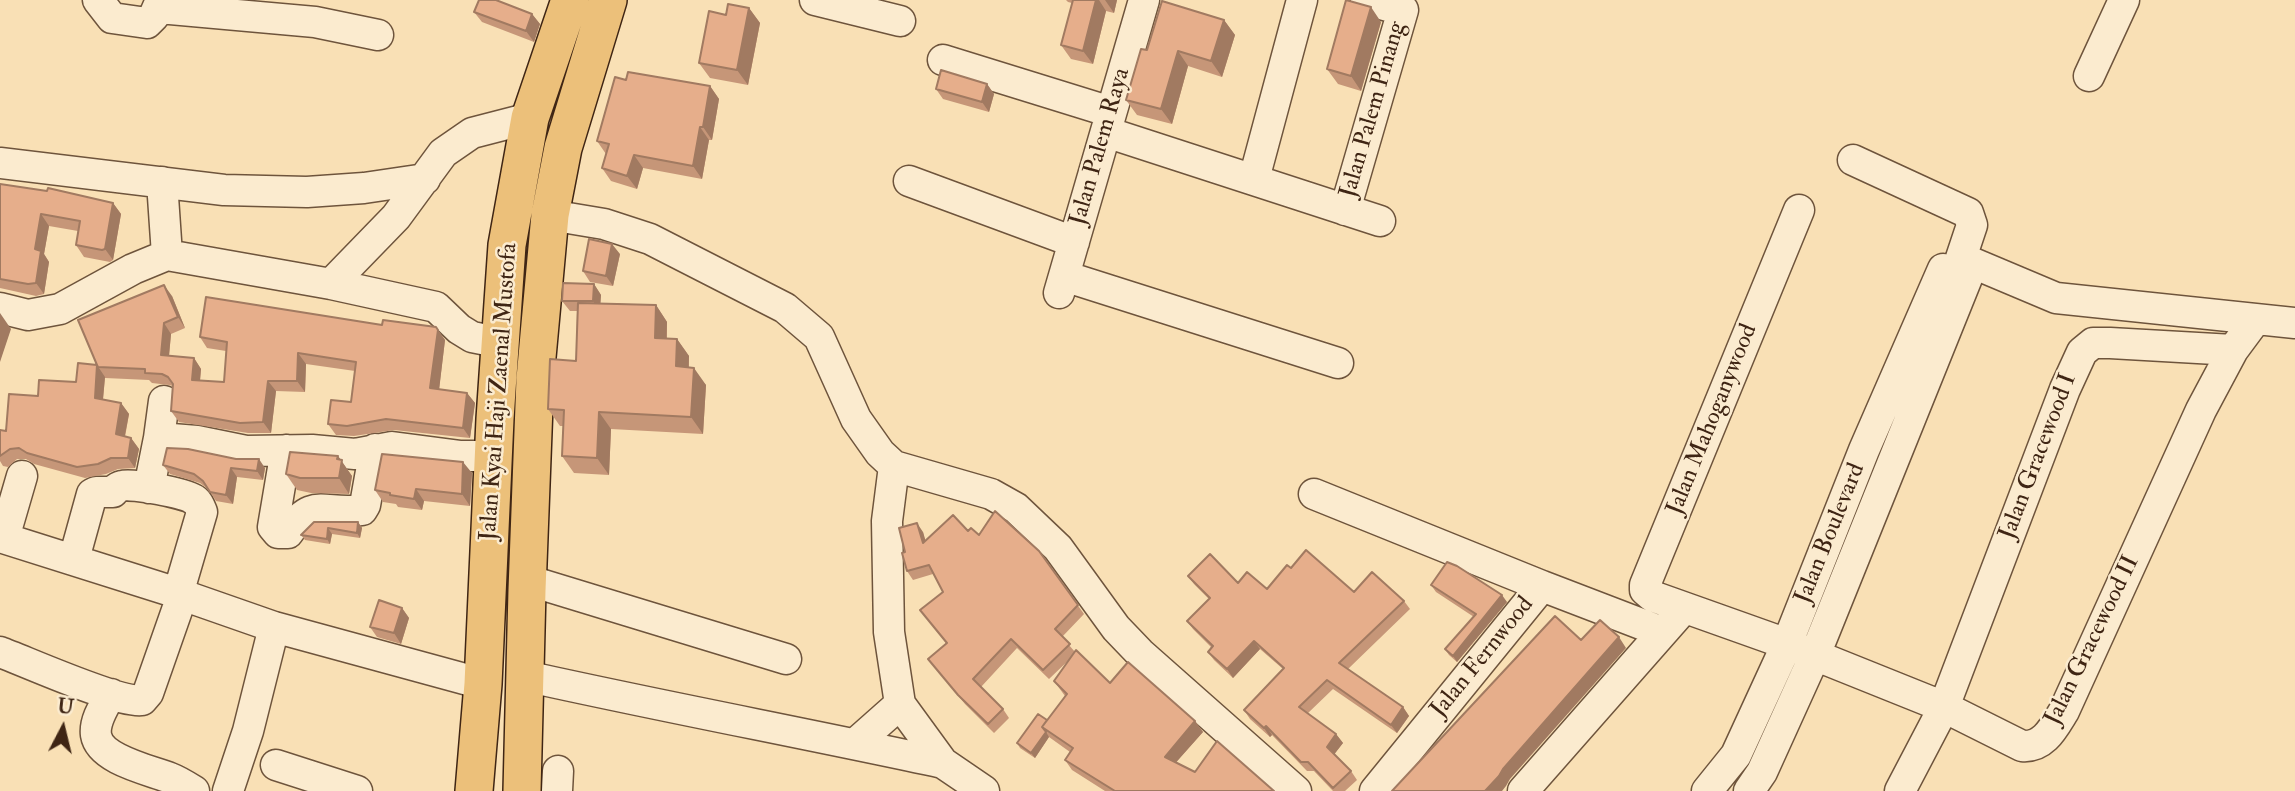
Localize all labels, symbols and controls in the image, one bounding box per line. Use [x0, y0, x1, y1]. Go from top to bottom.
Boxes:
street label: Jalan Palem Pinang [1335, 18, 1413, 202]
street label: Jalan Palem Raya [1065, 65, 1137, 229]
street label: Jalan Kyai Haji Zaenal Mustofa [475, 242, 525, 542]
street label: Jalan Mahoganywood [1662, 320, 1764, 520]
street label: Jalan Gracewood I [1994, 370, 2084, 544]
street label: Jalan Boulevard [1790, 460, 1872, 608]
street label: Jalan Gracewood II [2039, 551, 2147, 731]
street label: Jalan Fernwood [1425, 592, 1541, 724]
north arrow [28, 693, 98, 763]
text: U [56, 694, 75, 720]

